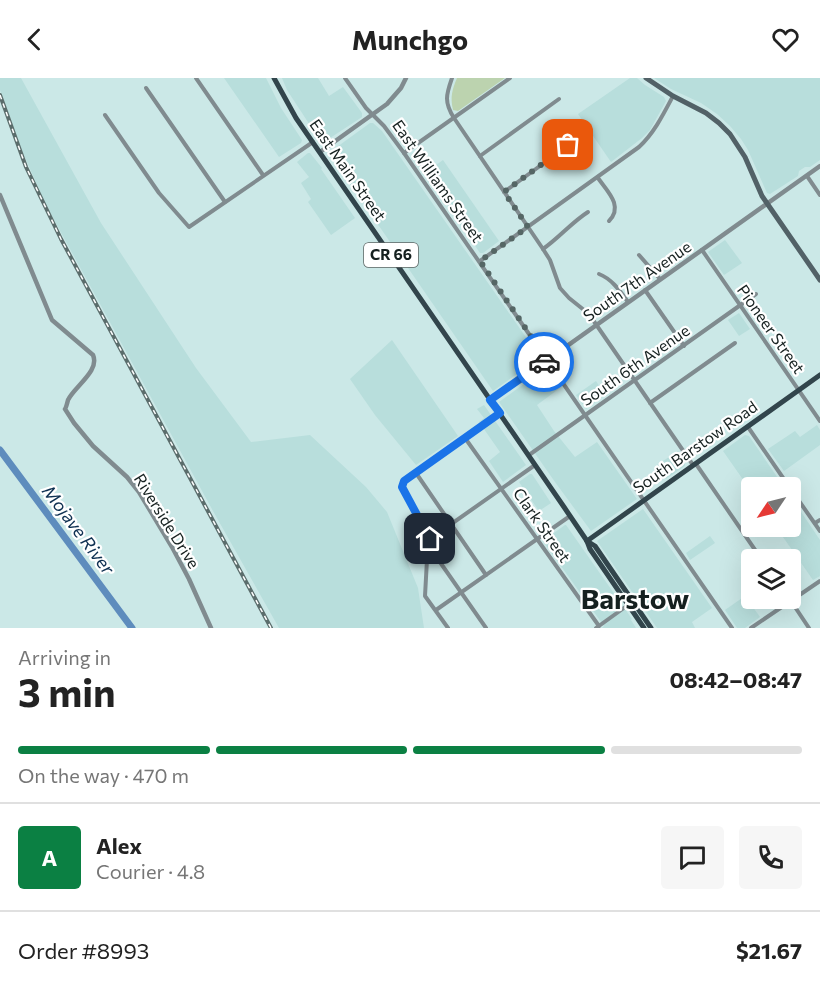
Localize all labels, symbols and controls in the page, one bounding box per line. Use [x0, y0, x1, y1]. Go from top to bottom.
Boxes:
icon: back [18, 23, 51, 56]
text: Munchgo [352, 23, 468, 56]
icon: heart [769, 23, 802, 56]
street label: East Main Street [306, 115, 391, 225]
street label: East Williams Street [389, 116, 488, 246]
pin [542, 119, 593, 170]
icon: bag [551, 128, 584, 161]
street label: South 7th Avenue [579, 236, 694, 325]
road number: CR 66 [364, 243, 418, 267]
street label: Pioneer Street [734, 280, 809, 377]
street label: South 6th Avenue [577, 320, 693, 409]
courier [514, 332, 574, 392]
icon: car [528, 346, 561, 379]
street label: South Barstow Road [629, 396, 761, 497]
street label: Riverside Drive [131, 470, 204, 572]
north arrow [741, 477, 801, 537]
map controls [741, 477, 801, 609]
water label: Mojave River [38, 480, 120, 579]
street label: Clark Street [510, 484, 575, 566]
pin [404, 513, 455, 564]
icon: home [413, 522, 446, 555]
button: layers [741, 549, 801, 609]
district label: Barstow [581, 581, 689, 615]
text: Arriving in [18, 645, 111, 669]
text: 08:42–08:47 [669, 666, 802, 693]
text: 3 min [18, 667, 116, 715]
text: On the way · 470 m [18, 763, 189, 787]
button: chat [661, 826, 724, 889]
button: phone [739, 826, 802, 889]
text: Alex [96, 832, 142, 859]
text: A [42, 844, 57, 871]
text: Courier · 4.8 [96, 859, 205, 883]
text: Order #8993 [18, 937, 149, 964]
text: $21.67 [736, 937, 802, 964]

